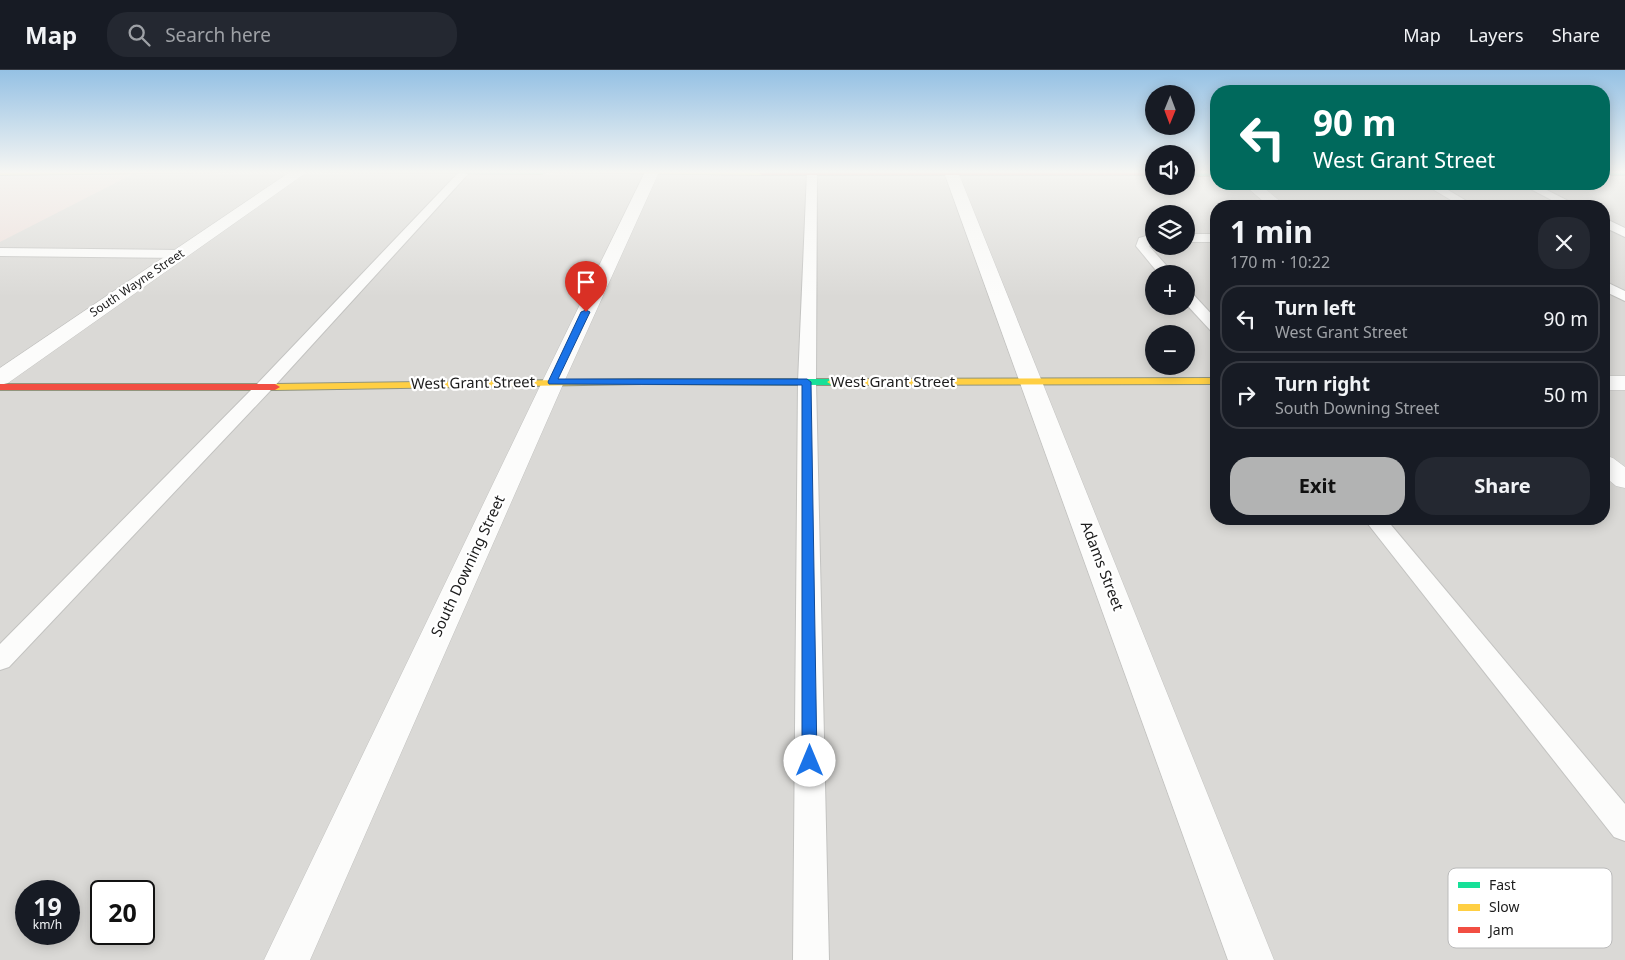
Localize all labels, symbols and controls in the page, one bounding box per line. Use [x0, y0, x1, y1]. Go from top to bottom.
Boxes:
search box [107, 12, 457, 57]
text: Map [25, 18, 77, 51]
icon: search [125, 21, 153, 49]
text: Search here [165, 22, 271, 48]
text: Map [1403, 23, 1441, 47]
text: Layers [1469, 23, 1524, 47]
text: Share [1552, 23, 1600, 47]
north arrow [1145, 85, 1195, 135]
map controls [1145, 85, 1195, 375]
text: 90 m [1313, 99, 1396, 146]
icon: left [1230, 105, 1295, 170]
text: West Grant Street [1313, 144, 1495, 174]
button: sound [1145, 145, 1195, 195]
button: layers [1145, 205, 1195, 255]
text: 1 min [1230, 211, 1313, 252]
button: close [1538, 217, 1590, 269]
street label: South Wayne Street [86, 244, 188, 321]
text: 170 m · 10:22 [1230, 251, 1330, 273]
pin [565, 261, 607, 312]
button: + [1145, 265, 1195, 315]
icon: arrive [572, 268, 600, 296]
text: Turn left [1275, 295, 1356, 321]
icon: left [1232, 305, 1260, 333]
text: 90 m [1544, 306, 1588, 332]
text: West Grant Street [1275, 321, 1408, 343]
button: − [1145, 325, 1195, 375]
street label: West Grant Street [411, 371, 536, 393]
street label: West Grant Street [831, 371, 956, 391]
text: Turn right [1275, 371, 1370, 397]
icon: right [1232, 381, 1260, 409]
text: 50 m [1544, 382, 1588, 408]
text: South Downing Street [1275, 397, 1439, 419]
button: Exit [1230, 457, 1405, 515]
button: Share [1415, 457, 1590, 515]
street label: South Downing Street [425, 491, 509, 640]
street label: Adams Street [1077, 518, 1129, 614]
position arrow [783, 734, 835, 786]
legend [1448, 868, 1612, 948]
text: Fast [1489, 875, 1516, 894]
speed limit sign: 20 [90, 880, 155, 945]
text: 19 [33, 889, 62, 923]
text: Slow [1489, 897, 1520, 916]
text: km/h [33, 916, 62, 933]
text: Jam [1487, 920, 1514, 939]

